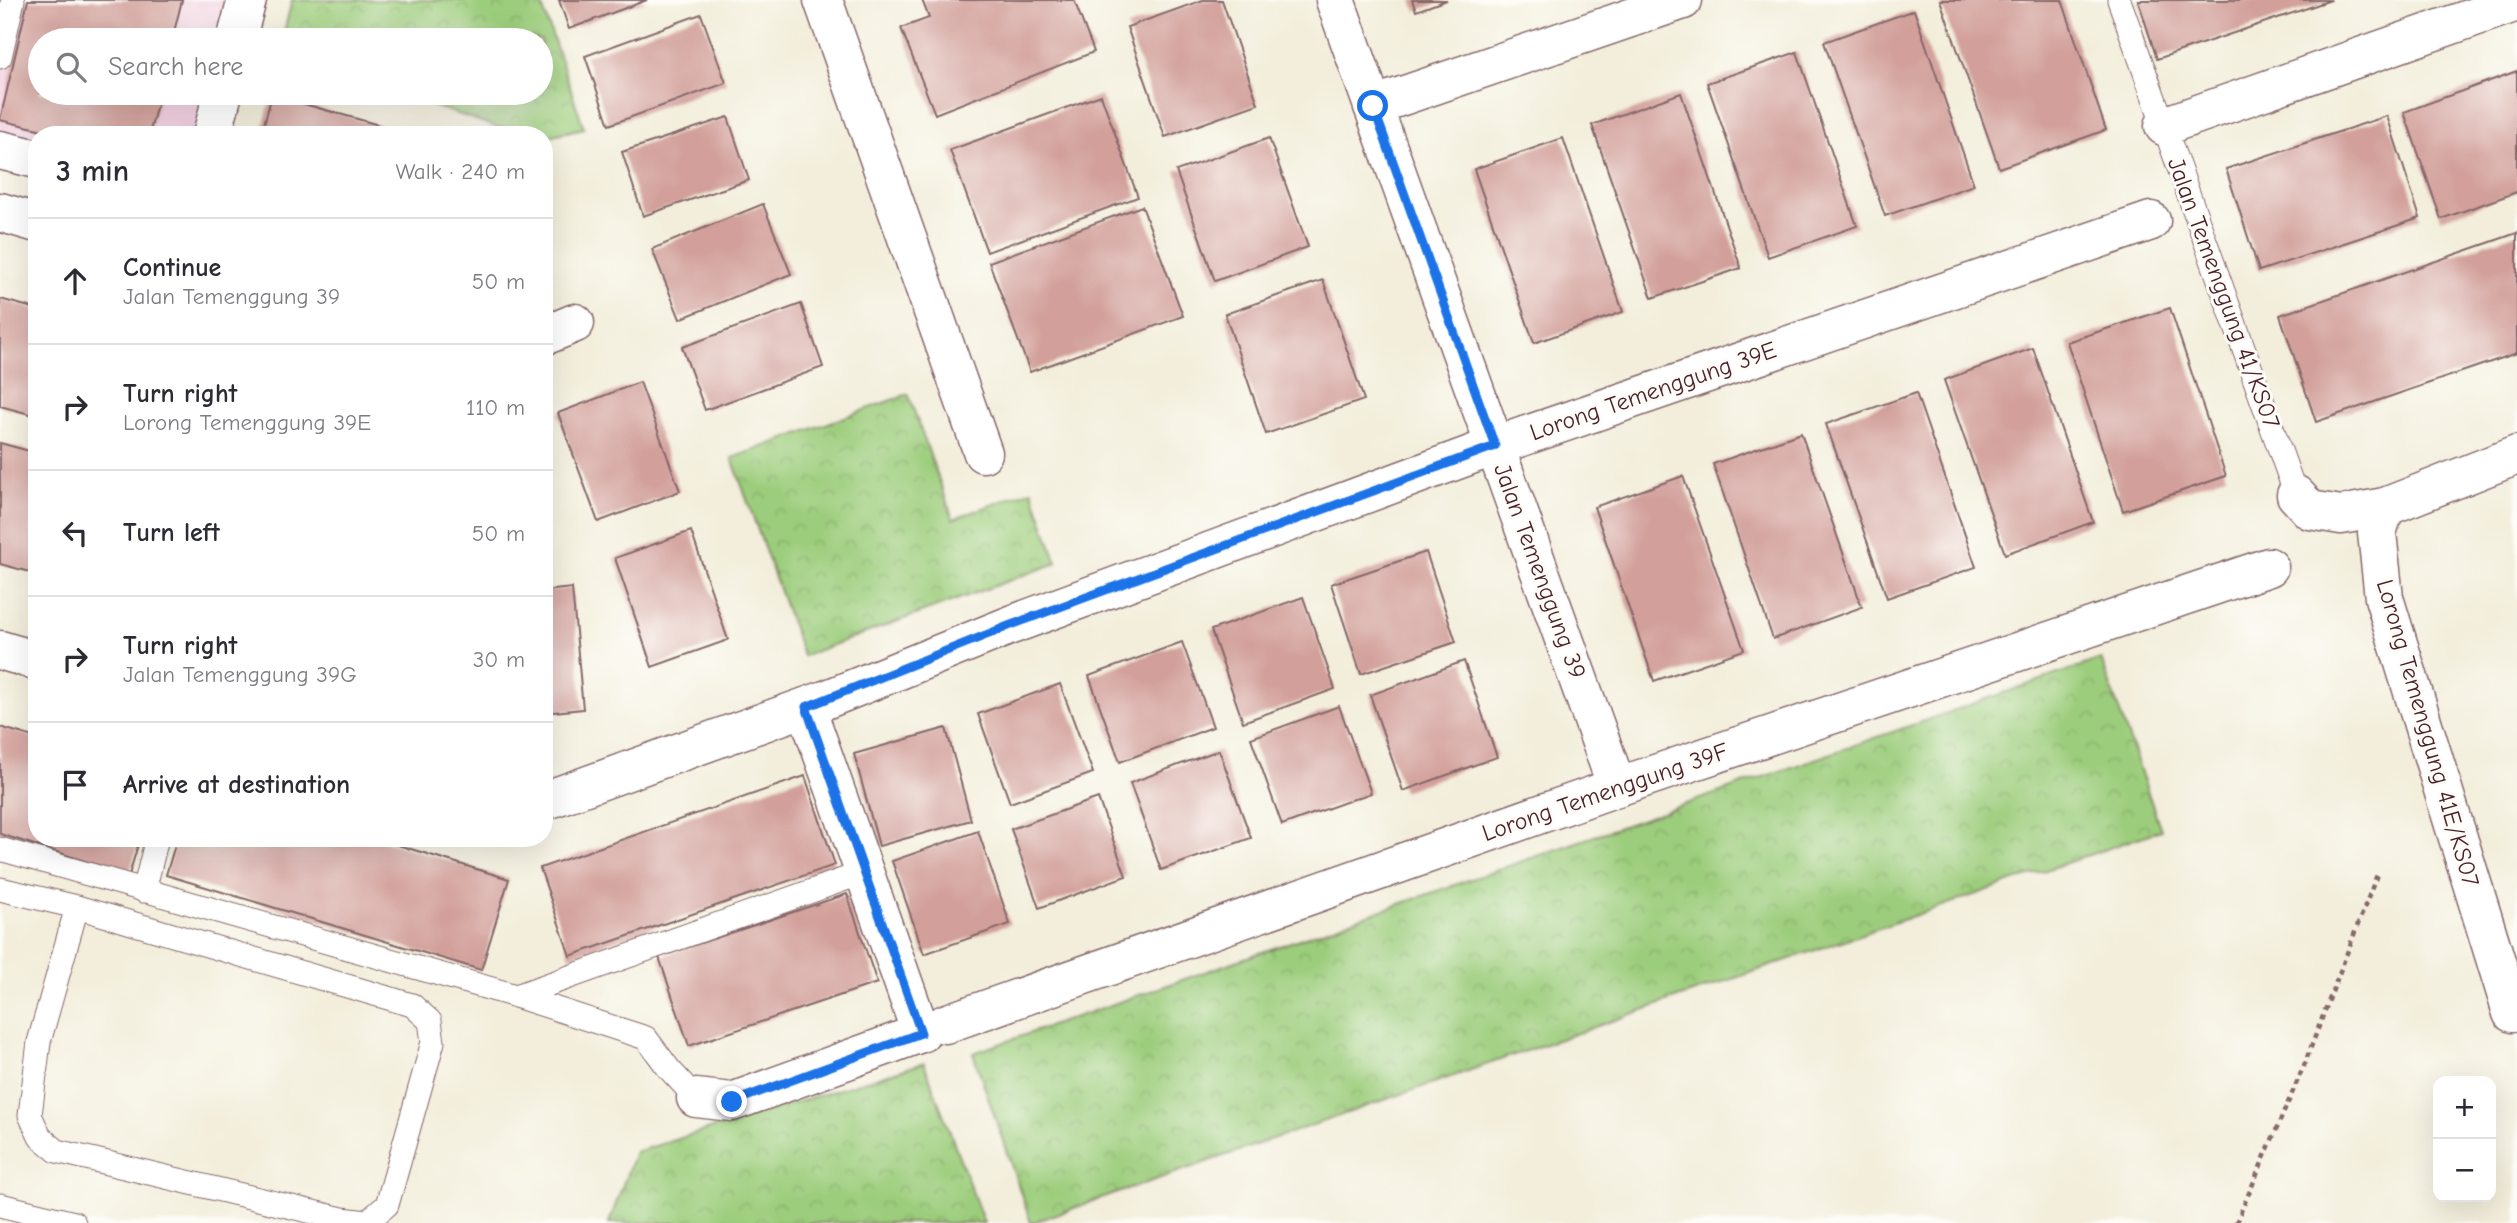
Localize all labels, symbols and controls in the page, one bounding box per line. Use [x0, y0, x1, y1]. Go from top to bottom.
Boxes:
search box [28, 28, 553, 105]
icon: search [52, 48, 90, 86]
text: Search here [108, 52, 243, 82]
route start [1357, 90, 1388, 121]
text: 3 min [56, 154, 129, 189]
street label: Jalan Temenggung 41/KS07 [2162, 154, 2286, 432]
text: Walk · 240 m [395, 158, 525, 185]
text: Continue [123, 253, 221, 283]
icon: ahead [56, 262, 94, 300]
text: 50 m [472, 268, 525, 295]
text: Jalan Temenggung 39 [123, 283, 340, 310]
street label: Lorong Temenggung 39E [1526, 336, 1780, 446]
text: Turn right [123, 379, 237, 409]
icon: right [56, 388, 94, 426]
text: 110 m [466, 394, 525, 421]
text: Lorong Temenggung 39E [123, 409, 371, 436]
street label: Jalan Temenggung 39 [1488, 460, 1592, 682]
icon: left [56, 514, 94, 552]
text: Turn left [123, 518, 220, 548]
text: 50 m [472, 520, 525, 547]
street label: Lorong Temenggung 41E/KS07 [2371, 576, 2485, 890]
text: Turn right [123, 631, 237, 661]
icon: right [56, 640, 94, 678]
text: 30 m [473, 646, 525, 673]
text: Jalan Temenggung 39G [123, 661, 357, 688]
street label: Lorong Temenggung 39F [1478, 737, 1732, 847]
icon: arrive [56, 766, 94, 804]
text: Arrive at destination [123, 770, 350, 800]
map controls [2433, 1076, 2496, 1202]
button: + [2433, 1076, 2496, 1139]
route end [716, 1086, 747, 1117]
button: − [2433, 1139, 2496, 1202]

